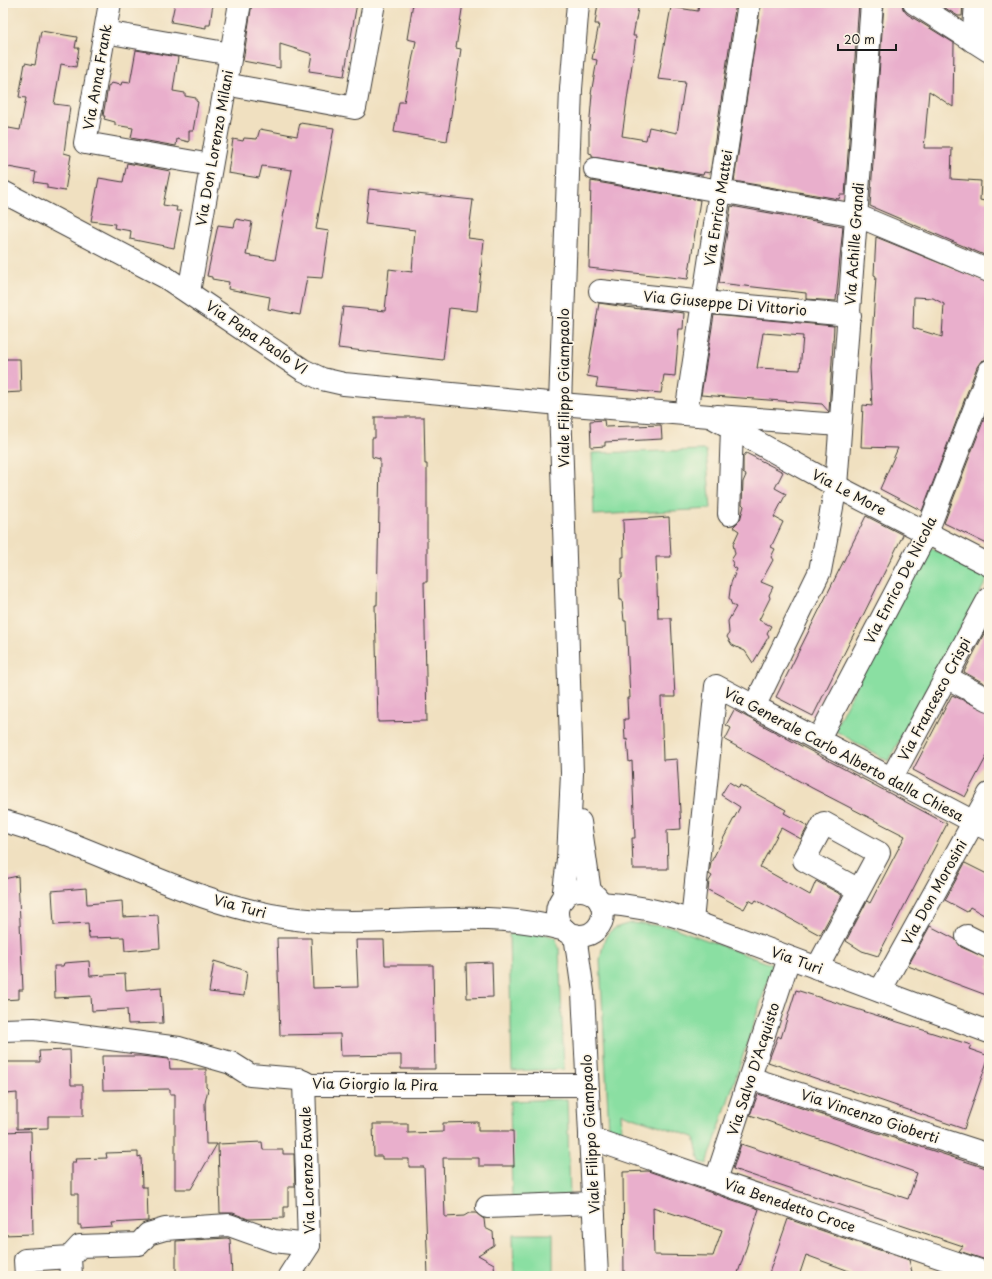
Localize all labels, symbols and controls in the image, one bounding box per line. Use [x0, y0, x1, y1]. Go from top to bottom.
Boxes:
street label: Via Anna Frank [77, 22, 117, 132]
scale bar [838, 26, 896, 52]
text: 20 m [844, 30, 875, 48]
street label: Via Don Lorenzo Milani [190, 68, 238, 228]
street label: Via Enrico Mattei [698, 148, 738, 268]
street label: Via Achille Grandi [839, 182, 869, 306]
street label: Via Giuseppe Di Vittorio [642, 285, 808, 321]
street label: Via Papa Paolo VI [202, 295, 312, 379]
street label: Viale Filippo Giampaolo [553, 308, 574, 468]
street label: Via Le More [808, 464, 890, 520]
street label: Via Enrico De Nicola [859, 512, 942, 648]
street label: Via Francesco Crispi [892, 633, 976, 765]
street label: Via Generale Carlo Alberto dalla Chiesa [720, 682, 969, 827]
street label: Via Don Morosini [896, 835, 972, 949]
street label: Via Turi [211, 889, 269, 923]
street label: Via Turi [768, 941, 826, 979]
street label: Via Salvo D'Acquisto [722, 1000, 784, 1138]
street label: Viale Filippo Giampaolo [575, 1054, 605, 1214]
street label: Via Giorgio la Pira [312, 1072, 438, 1096]
street label: Via Vincenzo Gioberti [798, 1084, 942, 1148]
street label: Via Lorenzo Favale [294, 1106, 320, 1234]
street label: Via Benedetto Croce [721, 1173, 859, 1237]

